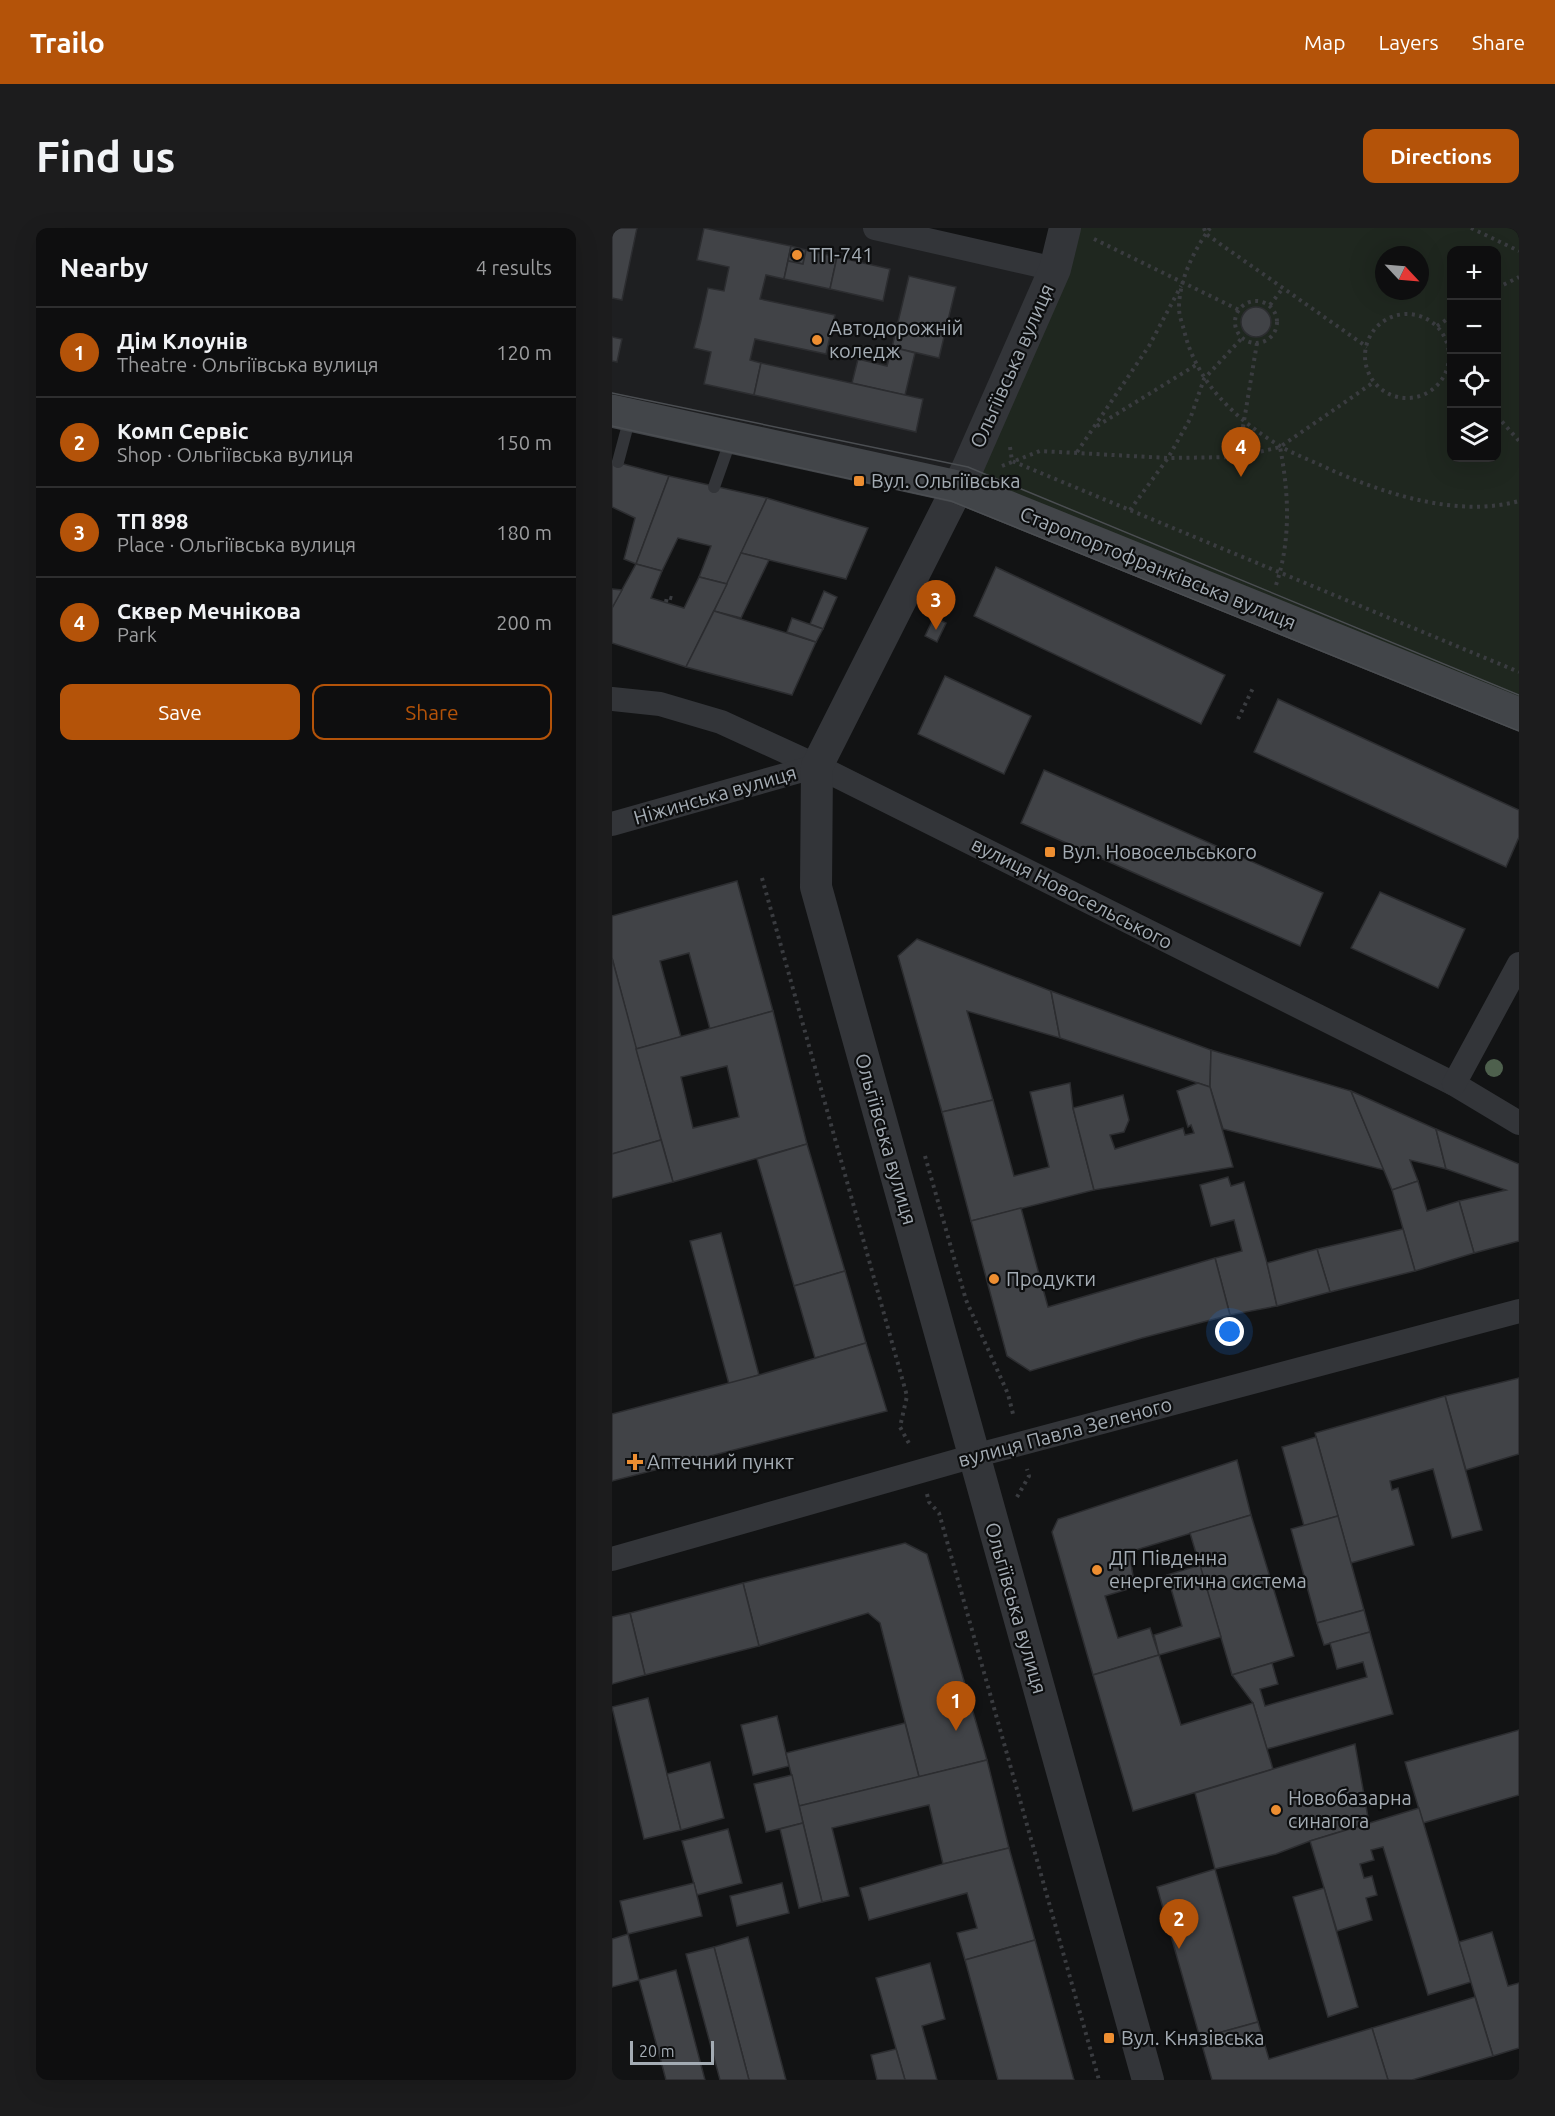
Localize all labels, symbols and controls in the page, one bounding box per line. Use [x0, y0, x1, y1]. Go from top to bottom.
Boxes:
text: Trailo [30, 27, 105, 58]
text: Map [1304, 30, 1345, 54]
text: Layers [1378, 30, 1439, 54]
text: Share [1472, 30, 1525, 54]
button: Directions [1363, 129, 1519, 183]
text: Find us [36, 133, 175, 180]
place label: ТП-741 [809, 243, 874, 266]
north arrow [1375, 246, 1429, 300]
map controls [1447, 246, 1501, 462]
button: + [1447, 246, 1501, 300]
marker: ТП-741 [790, 248, 804, 262]
text: Nearby [60, 253, 148, 282]
text: 4 results [476, 256, 552, 279]
street label: Ольгіївська вулиця [965, 280, 1058, 451]
button: − [1447, 300, 1501, 354]
place label: Автодорожній коледж [829, 316, 963, 362]
text: Дім Клоунів [117, 328, 248, 353]
marker: Автодорожній коледж [810, 333, 824, 347]
text: 1 [74, 341, 85, 364]
text: 120 m [496, 341, 552, 364]
text: Theatre · Ольгіївська вулиця [117, 353, 379, 376]
button: locate [1447, 354, 1501, 408]
button: layers [1447, 408, 1501, 462]
text: Комп Сервіс [117, 418, 249, 443]
pin: 4 [1222, 428, 1260, 477]
text: 2 [74, 431, 85, 454]
text: 150 m [496, 431, 552, 454]
text: Shop · Ольгіївська вулиця [117, 443, 354, 466]
place label: Вул. Ольгіївська [871, 469, 1021, 492]
marker: Вул. Ольгіївська [852, 474, 866, 488]
street label: Старопортофранківська вулиця [1017, 501, 1300, 634]
text: ТП 898 [117, 508, 188, 533]
text: 3 [74, 521, 85, 544]
text: 180 m [496, 521, 552, 544]
text: Place · Ольгіївська вулиця [117, 533, 356, 556]
pin: 3 [916, 580, 956, 630]
text: Сквер Мечнікова [117, 598, 301, 623]
text: 4 [74, 611, 85, 634]
text: 200 m [496, 611, 552, 634]
text: Park [117, 623, 157, 646]
button: Save [60, 684, 300, 740]
button: Share [312, 684, 552, 740]
street label: Ніжинська вулиця [631, 760, 799, 829]
street label: вулиця Новосельського [968, 832, 1177, 953]
place label: Вул. Новосельського [1062, 840, 1257, 863]
marker: Вул. Новосельського [1043, 845, 1057, 859]
street label: Ольгіївська вулиця [851, 1051, 922, 1227]
place label: Продукти [1006, 1267, 1096, 1290]
marker: Продукти [987, 1272, 1001, 1286]
your location [1215, 1317, 1244, 1346]
street label: вулиця Павла Зеленого [955, 1392, 1174, 1471]
place label: Аптечний пункт [647, 1450, 794, 1473]
marker: Аптечний пункт [628, 1455, 642, 1469]
street label: Ольгіївська вулиця [981, 1520, 1052, 1696]
place label: ДП Південна енергетична система [1109, 1546, 1307, 1592]
marker: ДП Південна енергетична система [1090, 1563, 1104, 1577]
pin: 1 [936, 1682, 976, 1731]
place label: Новобазарна синагога [1288, 1786, 1412, 1832]
marker: Новобазарна синагога [1269, 1803, 1283, 1817]
pin: 2 [1160, 1900, 1198, 1949]
place label: Вул. Князівська [1121, 2026, 1265, 2049]
marker: Вул. Князівська [1102, 2031, 1116, 2045]
scale bar [630, 2038, 714, 2066]
text: 20 m [639, 2042, 675, 2060]

